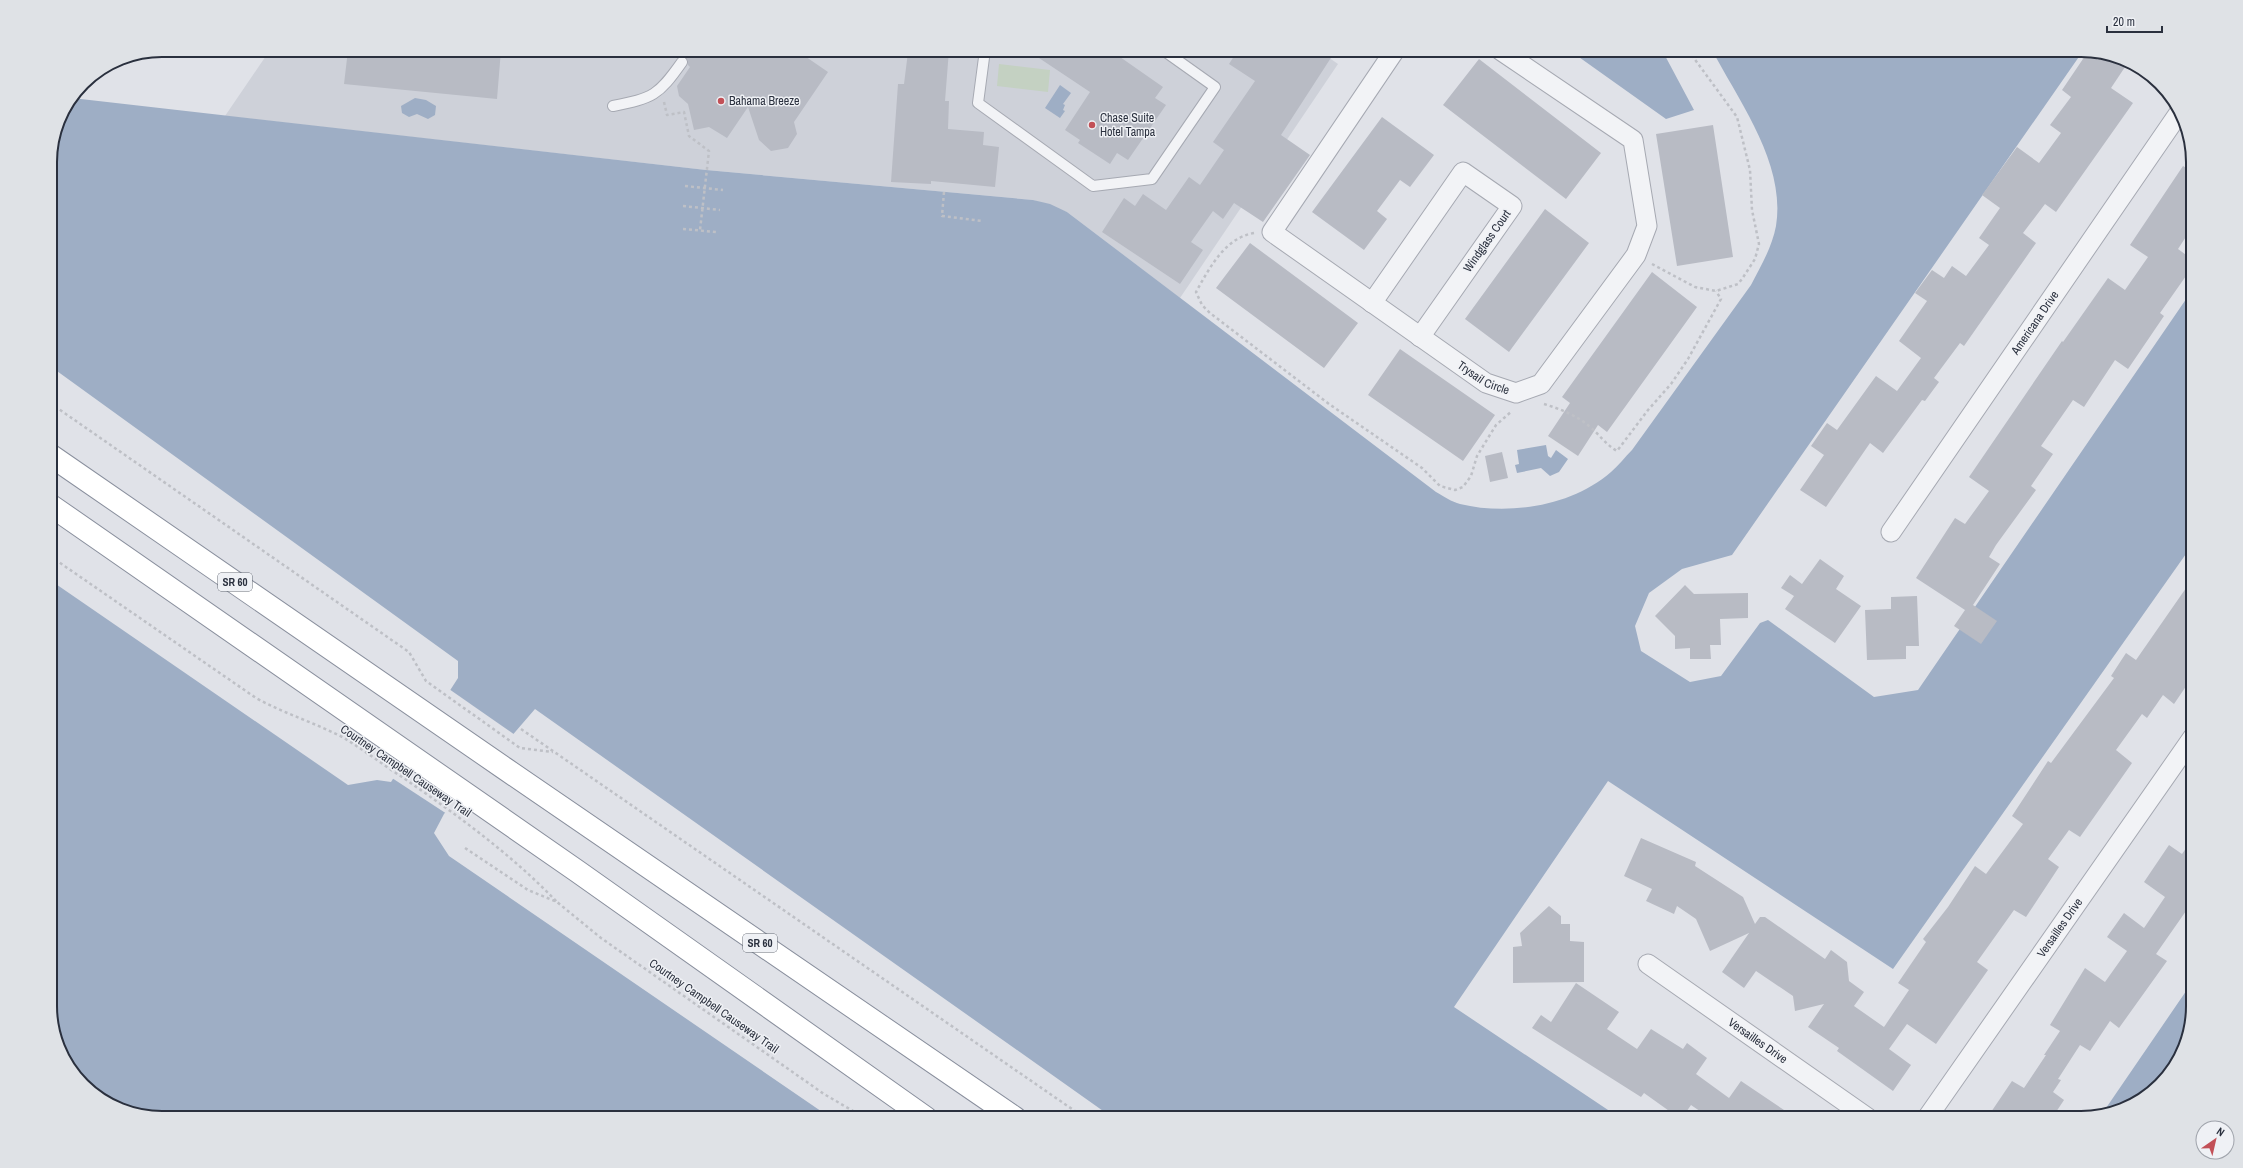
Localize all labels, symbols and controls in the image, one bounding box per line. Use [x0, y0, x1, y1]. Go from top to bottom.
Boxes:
scale bar [2107, 8, 2162, 34]
text: 20 m [2113, 14, 2135, 30]
place label: Bahama Breeze [729, 93, 800, 109]
marker: Bahama Breeze [716, 96, 726, 106]
place label: Chase Suite Hotel Tampa [1100, 110, 1156, 140]
marker: Chase Suite Hotel Tampa [1087, 120, 1097, 130]
street label: Windglass Court [1460, 206, 1515, 275]
street label: Americana Drive [2007, 288, 2062, 359]
street label: Trysail Circle [1454, 357, 1512, 398]
road number: SR 60 [218, 573, 252, 591]
street label: Courtney Campbell Causeway Trail [337, 721, 475, 821]
street label: Versailles Drive [2033, 895, 2086, 961]
road number: SR 60 [743, 934, 777, 952]
street label: Courtney Campbell Causeway Trail [646, 955, 782, 1057]
street label: Versailles Drive [1725, 1014, 1791, 1067]
north arrow [2195, 1120, 2235, 1160]
text: N [2214, 1124, 2227, 1139]

